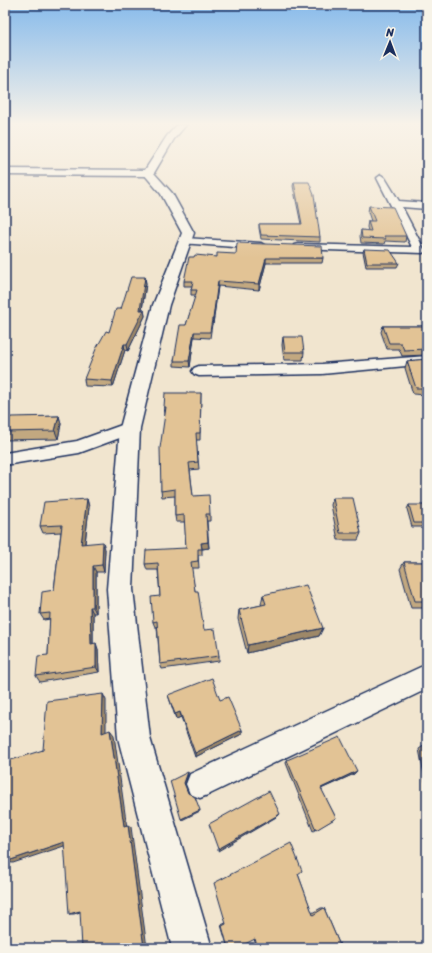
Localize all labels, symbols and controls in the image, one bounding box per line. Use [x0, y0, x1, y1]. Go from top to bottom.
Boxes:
north arrow [370, 22, 410, 62]
text: N [385, 23, 395, 42]

